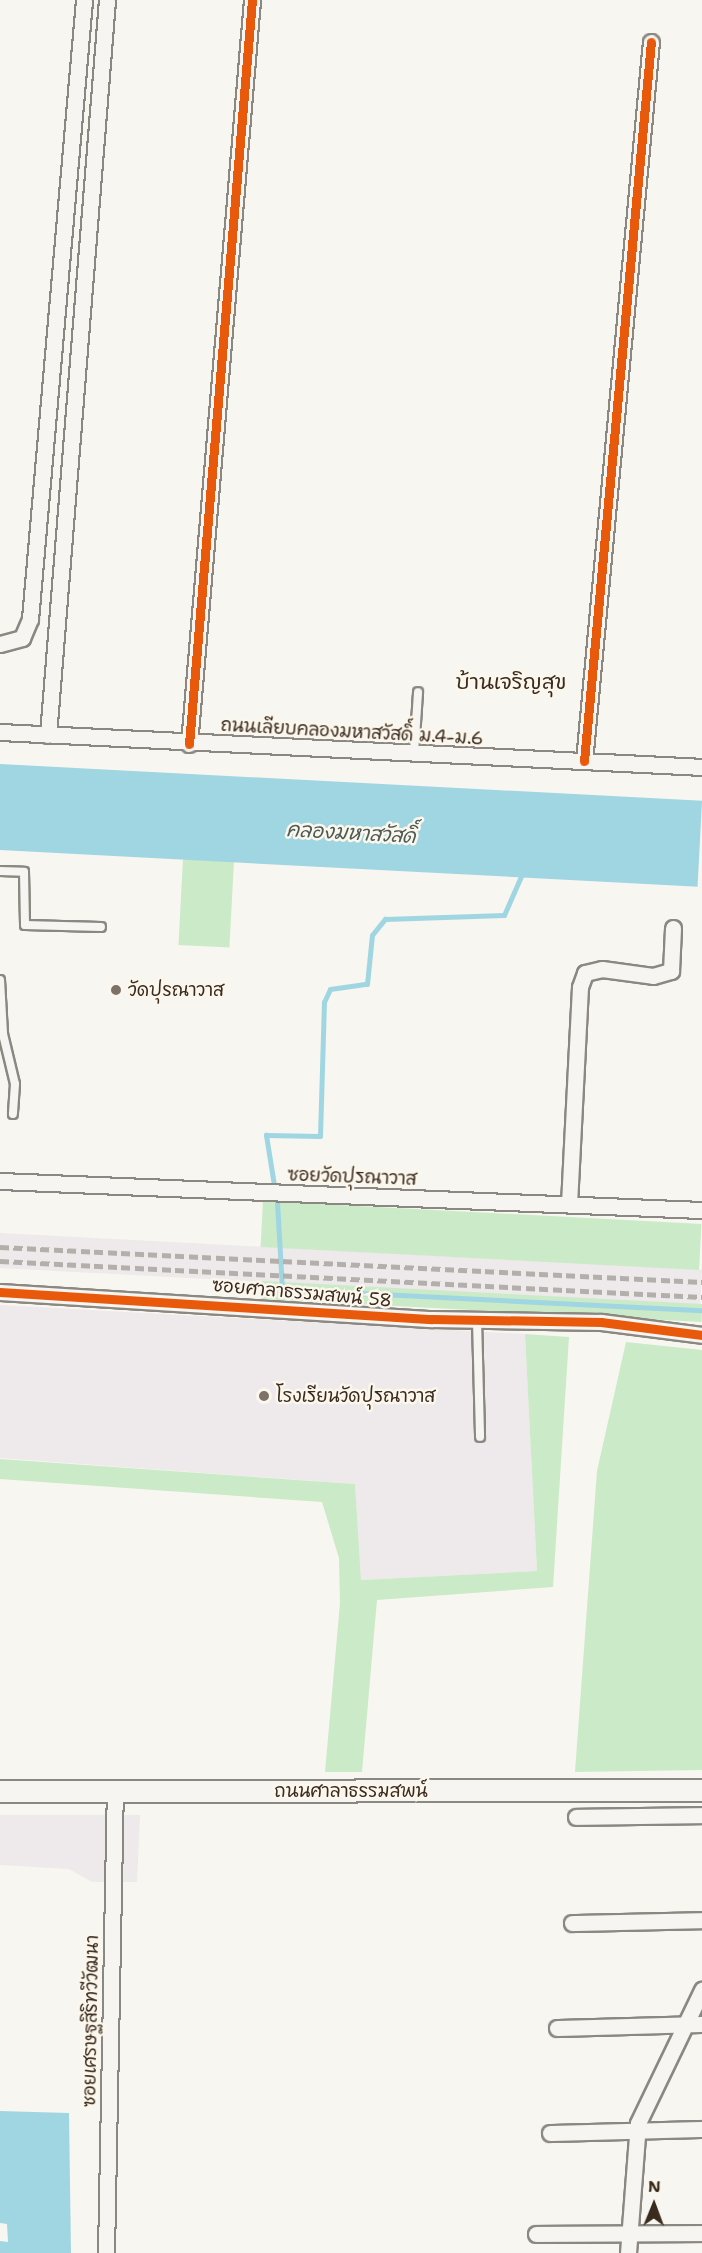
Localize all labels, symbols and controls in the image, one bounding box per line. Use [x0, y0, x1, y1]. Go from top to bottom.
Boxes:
district label: บ้านเจริญสุข [456, 669, 566, 695]
street label: ถนนเลียบคลองมหาสวัสดิ์ ม.4-ม.6 [220, 714, 484, 750]
water label: คลองมหาสวัสดิ์ [286, 818, 416, 848]
place label: วัดปุรณาวาส [128, 979, 224, 1001]
marker: วัดปุรณาวาส [109, 983, 123, 997]
street label: ซอยวัดปุรณาวาส [287, 1164, 417, 1190]
street label: ซอยศาลาธรรมสพน์ 58 [211, 1274, 393, 1312]
place label: โรงเรียนวัดปุรณาวาส [276, 1385, 435, 1407]
marker: โรงเรียนวัดปุรณาวาส [257, 1389, 271, 1403]
street label: ถนนศาลาธรรมสพน์ [274, 1780, 428, 1802]
street label: ซอยเศรษฐสิริทวีวัฒนา [79, 1935, 103, 2107]
north arrow [624, 2175, 684, 2235]
text: N [648, 2176, 661, 2197]

